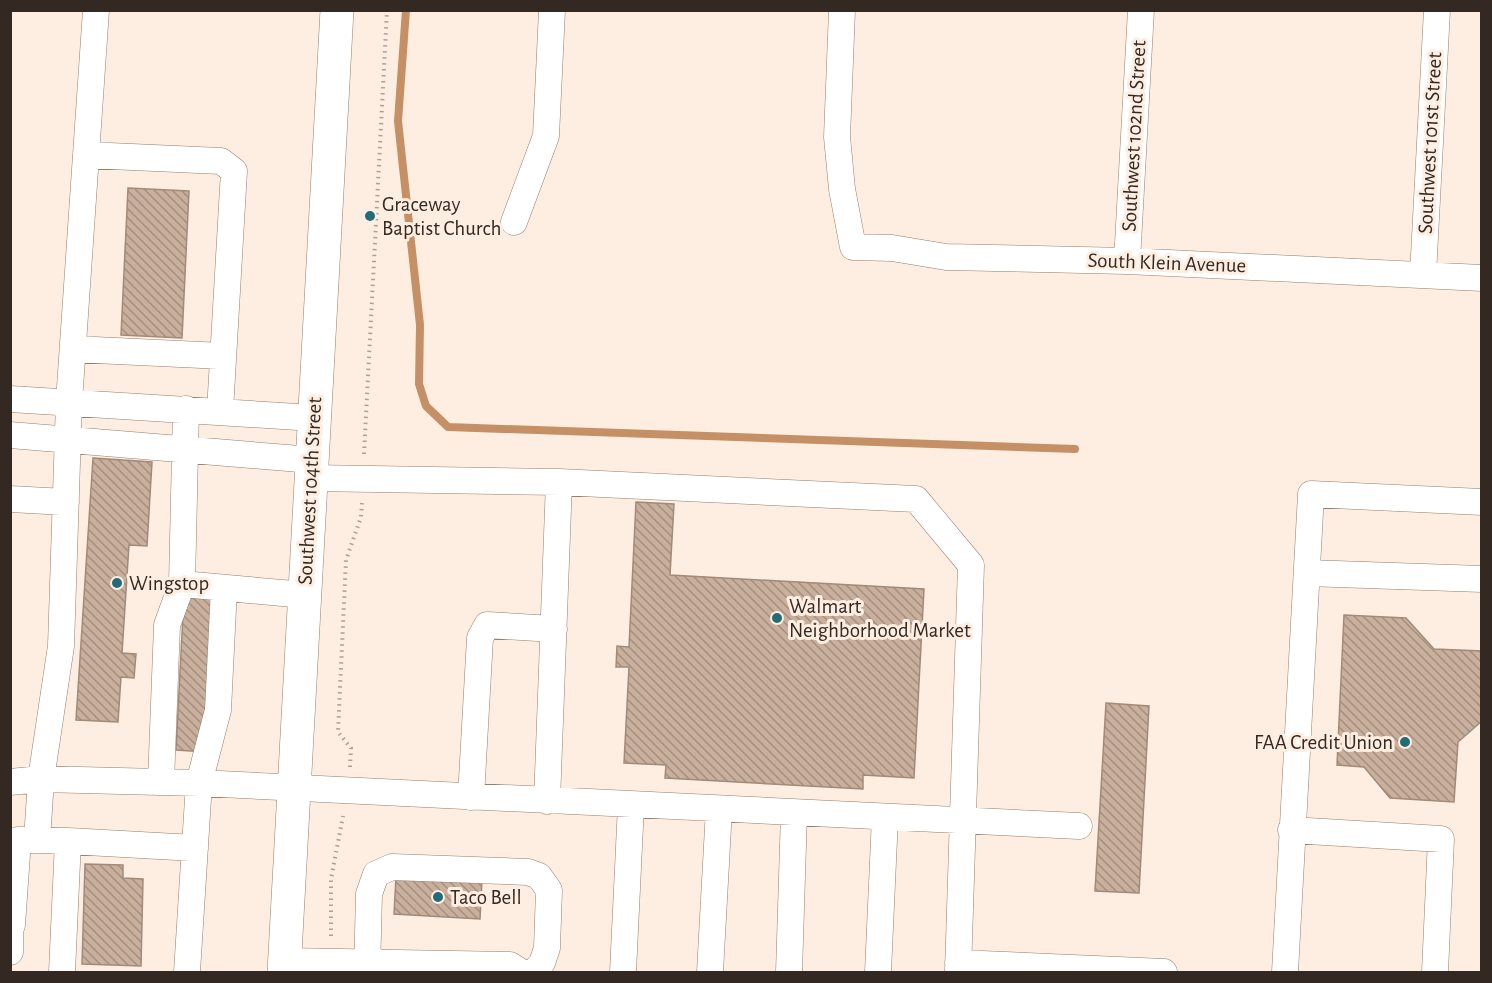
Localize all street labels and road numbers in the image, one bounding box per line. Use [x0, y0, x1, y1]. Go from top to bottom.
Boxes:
street label: Southwest 102nd Street [1118, 39, 1150, 232]
street label: Southwest 101st Street [1415, 51, 1445, 234]
street label: South Klein Avenue [1087, 250, 1247, 276]
street label: Southwest 104th Street [295, 396, 325, 585]

